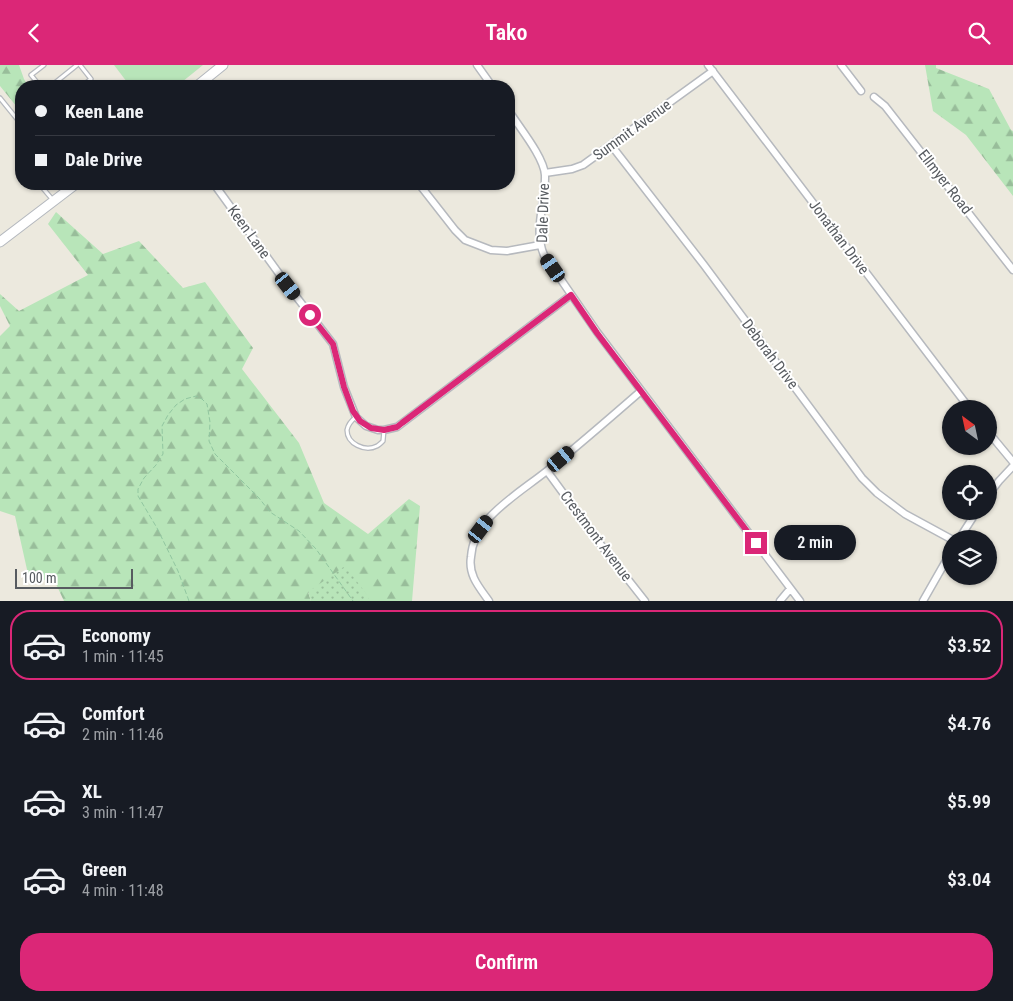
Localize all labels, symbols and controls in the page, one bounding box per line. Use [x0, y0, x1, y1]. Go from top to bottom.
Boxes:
icon: back [20, 19, 48, 47]
icon: search [965, 19, 993, 47]
text: Tako [486, 20, 527, 45]
street label: Summit Avenue [589, 96, 675, 164]
text: Keen Lane [65, 100, 144, 123]
street label: Ellmyer Road [914, 146, 976, 218]
text: Dale Drive [65, 148, 142, 171]
street label: Dale Drive [533, 183, 553, 243]
street label: Jonathan Drive [805, 196, 873, 278]
street label: Keen Lane [224, 202, 274, 262]
car [538, 251, 567, 285]
car [272, 270, 303, 302]
route start [299, 304, 321, 326]
street label: Deborah Drive [738, 316, 802, 392]
north arrow [942, 400, 998, 455]
map controls [942, 400, 997, 585]
car [544, 444, 577, 474]
button: locate [942, 465, 997, 520]
street label: Crestmont Avenue [556, 487, 636, 585]
car [465, 513, 496, 545]
callout: 2 min [774, 525, 856, 561]
button: layers [942, 530, 997, 585]
route end [745, 532, 767, 554]
text: 2 min [797, 533, 833, 552]
scale bar [15, 566, 132, 589]
text: 100 m [22, 570, 57, 586]
icon: car [22, 623, 67, 668]
text: Economy [82, 624, 151, 647]
text: $3.52 [947, 634, 991, 657]
text: 1 min · 11:45 [82, 647, 164, 666]
icon: car [22, 701, 67, 746]
text: Comfort [82, 702, 145, 725]
text: $4.76 [947, 712, 991, 735]
text: 2 min · 11:46 [82, 725, 164, 744]
icon: car [22, 779, 67, 824]
text: XL [82, 780, 102, 803]
text: $5.99 [947, 790, 991, 813]
text: 3 min · 11:47 [82, 803, 164, 822]
icon: car [22, 857, 67, 902]
text: Green [82, 858, 127, 881]
text: $3.04 [947, 868, 991, 891]
text: 4 min · 11:48 [82, 881, 164, 900]
button: Confirm [20, 933, 993, 991]

